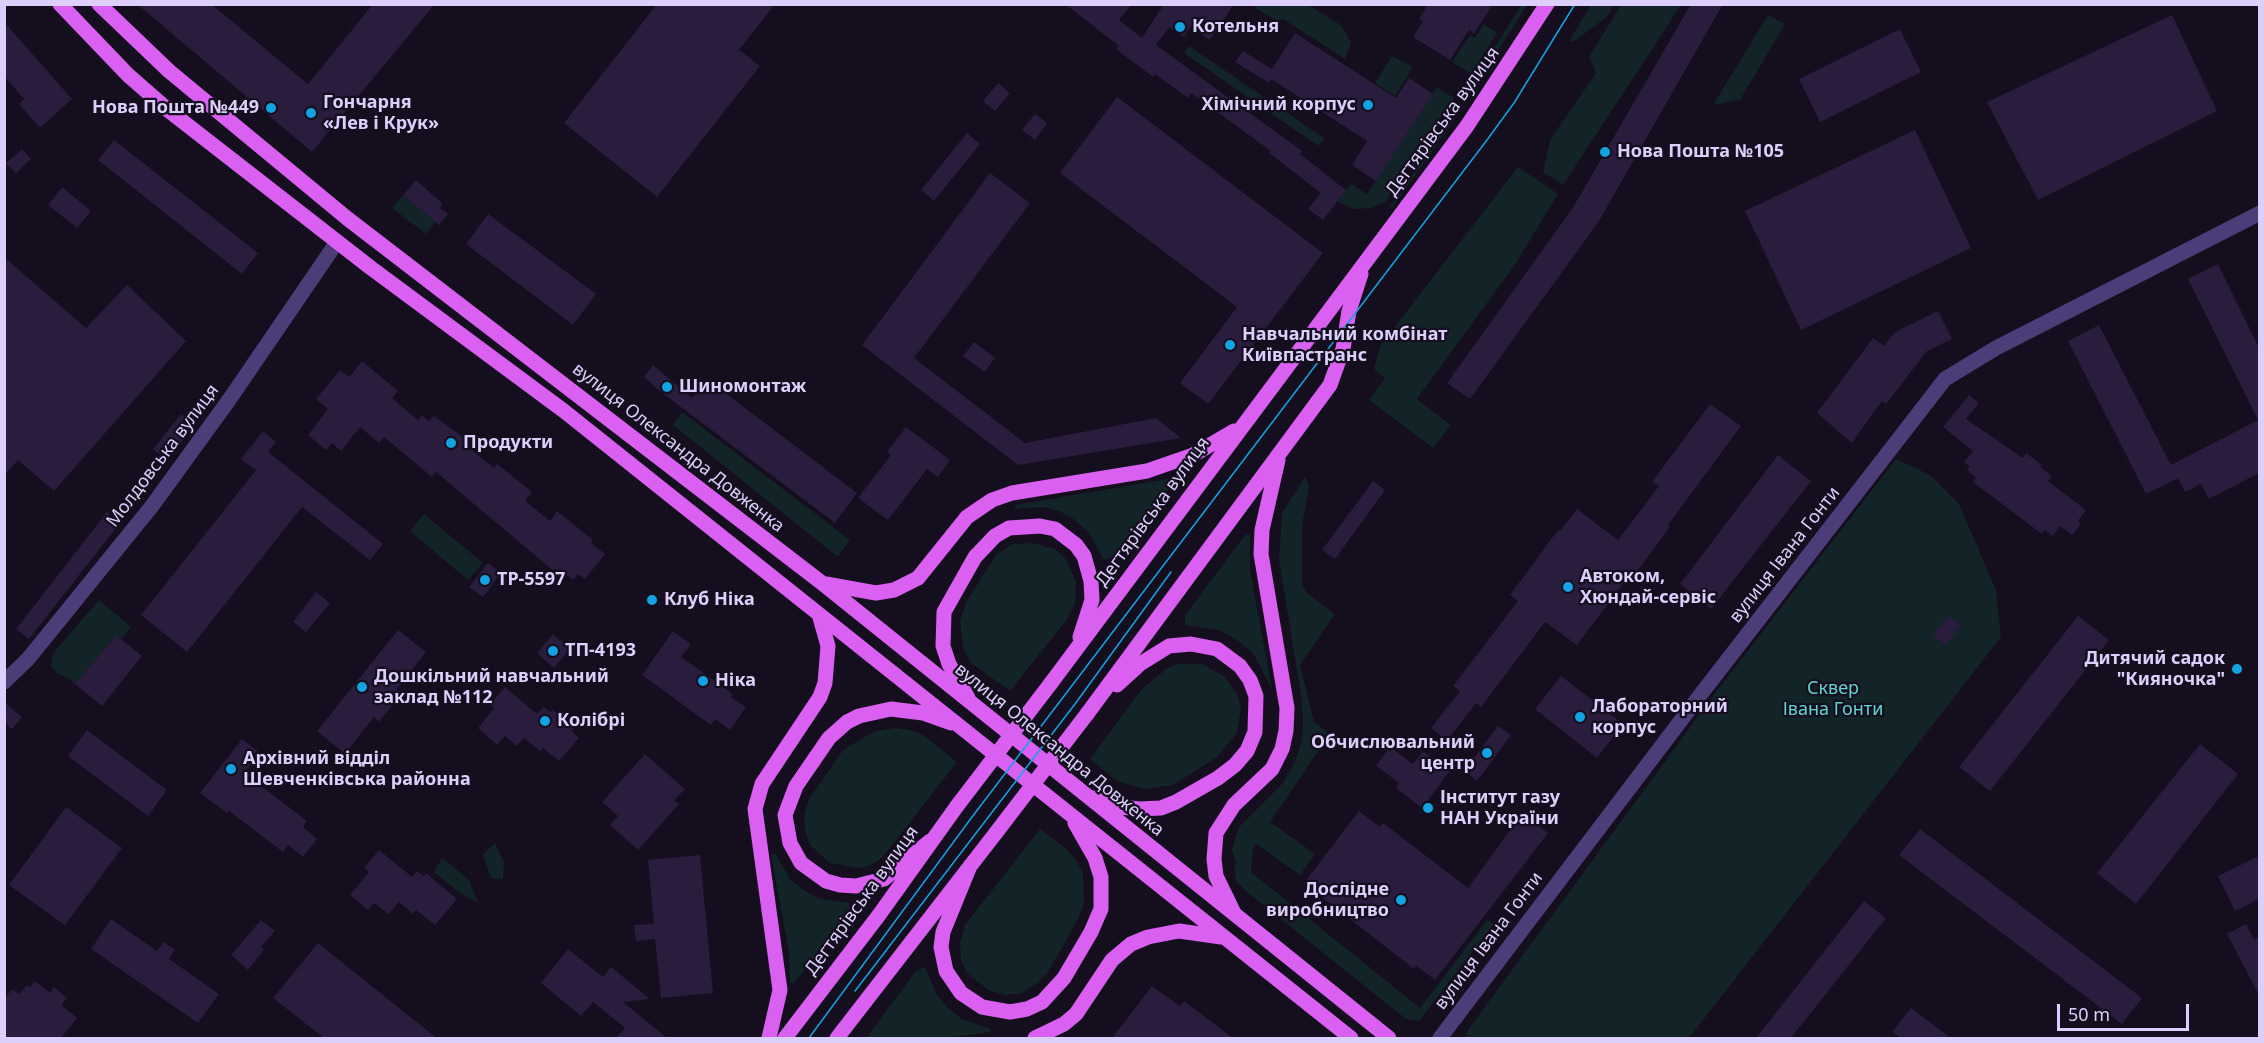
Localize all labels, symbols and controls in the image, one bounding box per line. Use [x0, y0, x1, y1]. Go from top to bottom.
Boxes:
place label: Котельня [1192, 16, 1279, 38]
marker: Котельня [1173, 20, 1187, 34]
street label: Дегтярівська вулиця [1382, 43, 1504, 201]
place label: Гончарня «Лев і Крук» [323, 92, 439, 134]
place label: Хімічний корпус [1201, 94, 1356, 116]
place label: Нова Пошта №449 [92, 97, 259, 119]
marker: Хімічний корпус [1361, 98, 1375, 112]
marker: Нова Пошта №449 [264, 101, 278, 115]
marker: Гончарня «Лев і Крук» [304, 106, 318, 120]
place label: Нова Пошта №105 [1617, 141, 1784, 163]
marker: Нова Пошта №105 [1598, 145, 1612, 159]
place label: Навчальний комбінат Київпастранс [1242, 324, 1447, 366]
marker: Навчальний комбінат Київпастранс [1223, 338, 1237, 352]
street label: вулиця Олександра Довженка [568, 359, 788, 537]
place label: Шиномонтаж [679, 376, 806, 398]
street label: Молдовська вулиця [102, 380, 224, 532]
marker: Шиномонтаж [660, 380, 674, 394]
place label: Продукти [463, 432, 553, 454]
street label: Дегтярівська вулиця [1092, 433, 1214, 591]
marker: Продукти [444, 436, 458, 450]
street label: вулиця Івана Гонти [1725, 483, 1845, 627]
place label: Автоком, Хюндай-сервіс [1580, 566, 1716, 608]
place label: ТР-5597 [497, 569, 565, 591]
marker: ТР-5597 [478, 573, 492, 587]
marker: Автоком, Хюндай-сервіс [1561, 580, 1575, 594]
place label: Клуб Ніка [664, 589, 755, 611]
marker: Клуб Ніка [645, 593, 659, 607]
place label: ТП-4193 [565, 640, 636, 662]
marker: ТП-4193 [546, 644, 560, 658]
place label: Дитячий садок "Кияночка" [2085, 648, 2225, 690]
street label: вулиця Олександра Довженка [950, 659, 1168, 841]
marker: Дитячий садок "Кияночка" [2230, 662, 2244, 676]
place label: Дошкільний навчальний заклад №112 [374, 666, 609, 708]
place label: Ніка [715, 670, 756, 692]
marker: Ніка [696, 674, 710, 688]
park label: Сквер Івана Гонти [1783, 678, 1883, 720]
marker: Дошкільний навчальний заклад №112 [355, 680, 369, 694]
place label: Лабораторний корпус [1592, 696, 1728, 738]
place label: Колібрі [557, 710, 625, 732]
marker: Лабораторний корпус [1573, 710, 1587, 724]
marker: Колібрі [538, 714, 552, 728]
place label: Обчислювальний центр [1311, 732, 1475, 774]
marker: Обчислювальний центр [1480, 746, 1494, 760]
place label: Архівний відділ Шевченківська районна [243, 748, 471, 790]
marker: Архівний відділ Шевченківська районна [224, 762, 238, 776]
place label: Інститут газу НАН України [1440, 787, 1560, 830]
marker: Інститут газу НАН України [1421, 801, 1435, 815]
street label: Дегтярівська вулиця [801, 822, 923, 980]
street label: вулиця Івана Гонти [1430, 868, 1548, 1014]
place label: Дослідне виробництво [1266, 879, 1389, 922]
marker: Дослідне виробництво [1394, 893, 1408, 907]
scale bar [2060, 992, 2192, 1030]
text: 50 m [2068, 1002, 2110, 1026]

